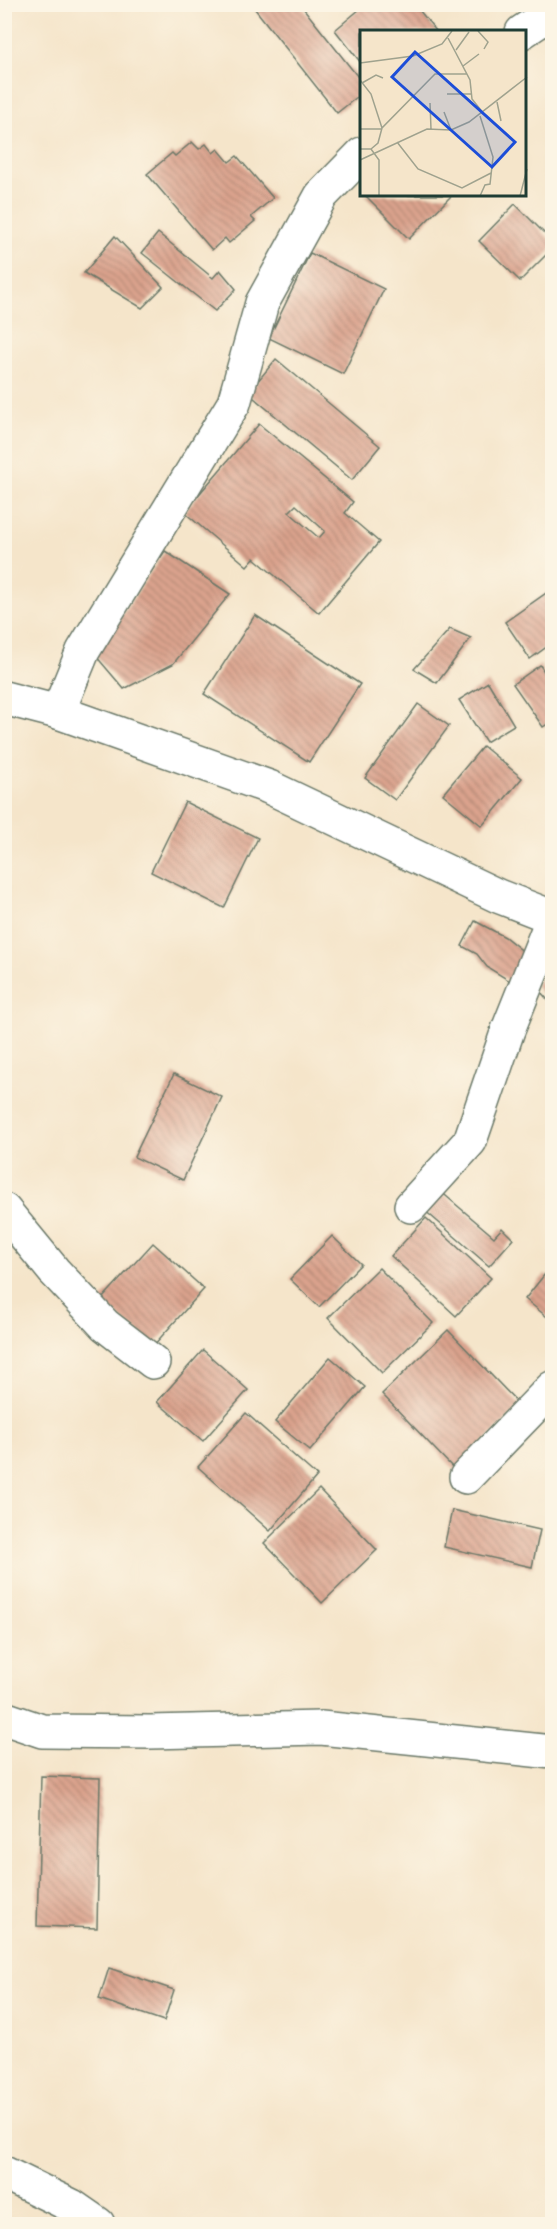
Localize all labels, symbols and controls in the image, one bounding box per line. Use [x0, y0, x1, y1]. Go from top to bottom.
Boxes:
inset map [360, 30, 527, 196]

